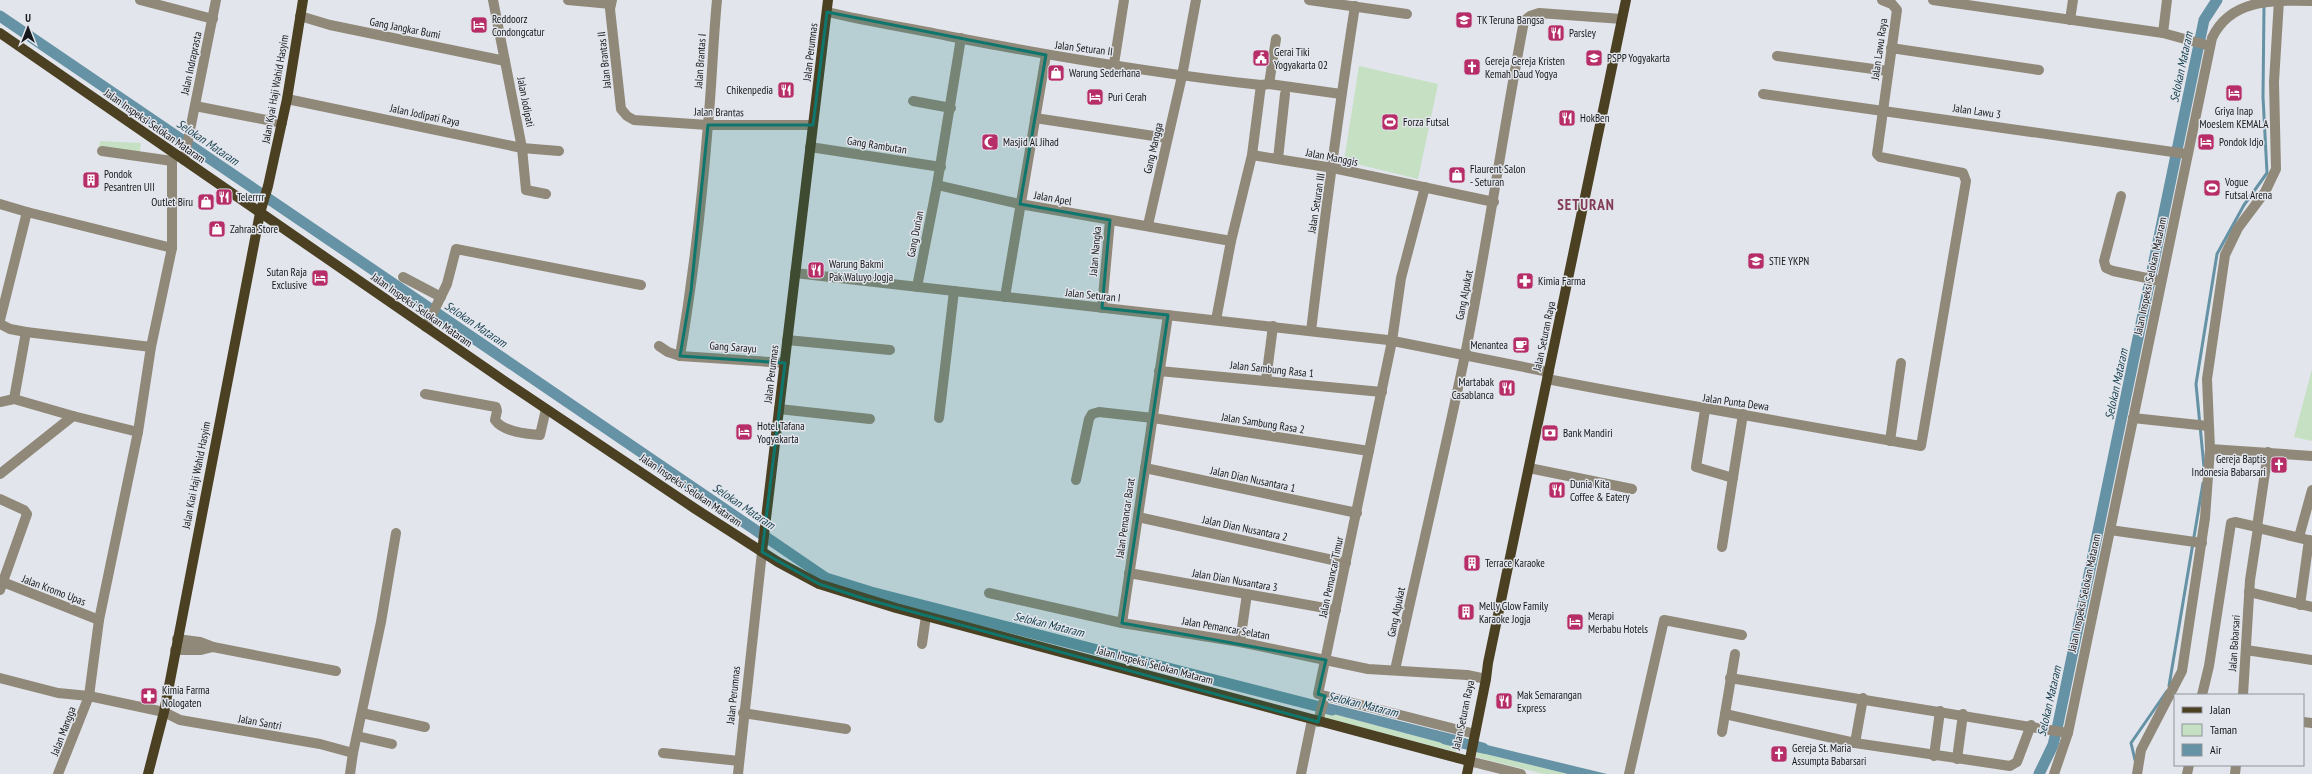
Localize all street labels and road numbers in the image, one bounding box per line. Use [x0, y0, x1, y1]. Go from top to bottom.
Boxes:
street label: Gang Jangkar Bumi [368, 14, 442, 42]
street label: Jalan Lawu Raya [1868, 17, 1890, 82]
street label: Jalan Perumnas [799, 22, 821, 83]
street label: Jalan Indraprasta [177, 30, 205, 97]
street label: Jalan Brantas II [594, 31, 614, 90]
street label: Jalan Brantas I [691, 33, 709, 90]
street label: Jalan Kyai Haji Wahid Hasyim [258, 34, 291, 145]
street label: Jalan Seturan II [1053, 37, 1114, 58]
street label: Jalan Jodipati [514, 75, 538, 128]
street label: Jalan Inspeksi Selokan Mataram [102, 86, 208, 166]
street label: Jalan Jodipati Raya [388, 101, 461, 129]
street label: Jalan Lawu 3 [1951, 101, 2002, 121]
street label: Jalan Brantas [693, 105, 744, 119]
street label: Gang Mangga [1140, 121, 1166, 175]
street label: Gang Rambutan [846, 133, 908, 157]
street label: Jalan Manggis [1304, 145, 1360, 169]
street label: Jalan Seturan III [1304, 172, 1328, 235]
street label: Jalan Apel [1032, 188, 1073, 208]
street label: Gang Durian [904, 209, 926, 258]
street label: Jalan Inspeksi Selokan Mataram [2130, 216, 2169, 337]
street label: Jalan Nangka [1086, 226, 1104, 277]
street label: Gang Alpukat [1452, 269, 1476, 321]
street label: Jalan Inspeksi Selokan Mataram [369, 270, 475, 350]
street label: Jalan Seturan I [1064, 285, 1121, 305]
street label: Jalan Seturan Raya [1530, 300, 1558, 373]
street label: Gang Sarayu [709, 338, 757, 356]
street label: Jalan Perumnas [760, 344, 782, 405]
street label: Jalan Sambung Rasa 1 [1229, 358, 1315, 380]
street label: Jalan Punta Dewa [1701, 390, 1770, 414]
street label: Jalan Sambung Rasa 2 [1219, 409, 1306, 436]
street label: Jalan Kiai Haji Wahid Hasyim [179, 420, 213, 531]
street label: Jalan Inspeksi Selokan Mataram [638, 451, 744, 529]
street label: Jalan Dian Nusantara 1 [1208, 463, 1297, 495]
street label: Jalan Pemancar Barat [1112, 477, 1138, 560]
street label: Jalan Dian Nusantara 2 [1200, 512, 1289, 544]
street label: Jalan Inspeksi Selokan Mataram [2064, 533, 2103, 654]
street label: Jalan Pemancar Timur [1315, 535, 1346, 620]
street label: Jalan Dian Nusantara 3 [1190, 565, 1279, 594]
street label: Jalan Kromo Upas [19, 571, 88, 609]
street label: Gang Alpukat [1384, 586, 1408, 638]
street label: Jalan Pemancar Selatan [1180, 613, 1271, 643]
street label: Jalan Babarsari [2225, 614, 2243, 673]
street label: Jalan Inspeksi Selokan Mataram [1094, 642, 1215, 687]
street label: Jalan Perumnas [723, 665, 743, 726]
street label: Jalan Seturan Raya [1449, 679, 1477, 752]
street label: Jalan Mangga [47, 705, 79, 758]
street label: Jalan Santri [236, 711, 283, 733]

